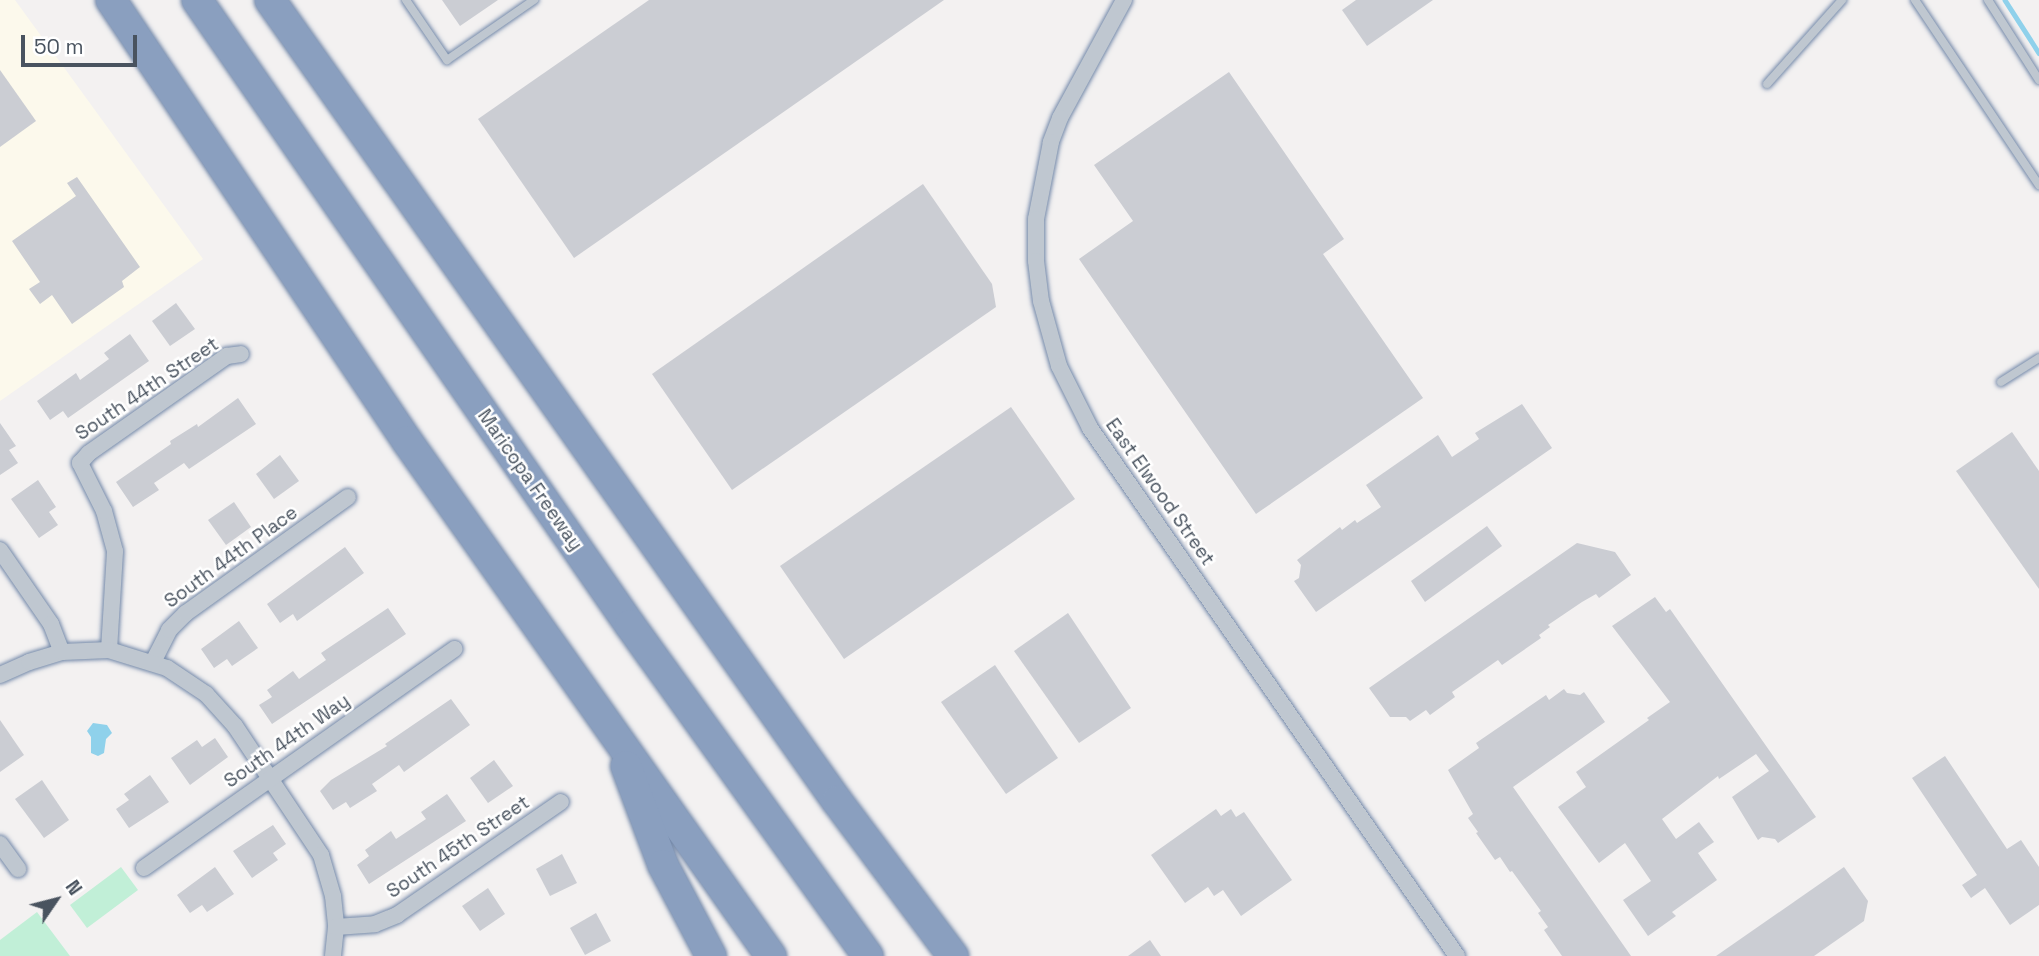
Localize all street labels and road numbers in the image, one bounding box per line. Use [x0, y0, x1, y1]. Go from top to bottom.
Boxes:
street label: South 44th Street [71, 333, 223, 445]
street label: Maricopa Freeway [473, 405, 587, 555]
street label: East Elwood Street [1101, 414, 1219, 570]
street label: South 44th Place [160, 501, 302, 613]
street label: South 44th Way [220, 689, 354, 793]
street label: South 45th Street [382, 791, 534, 903]

